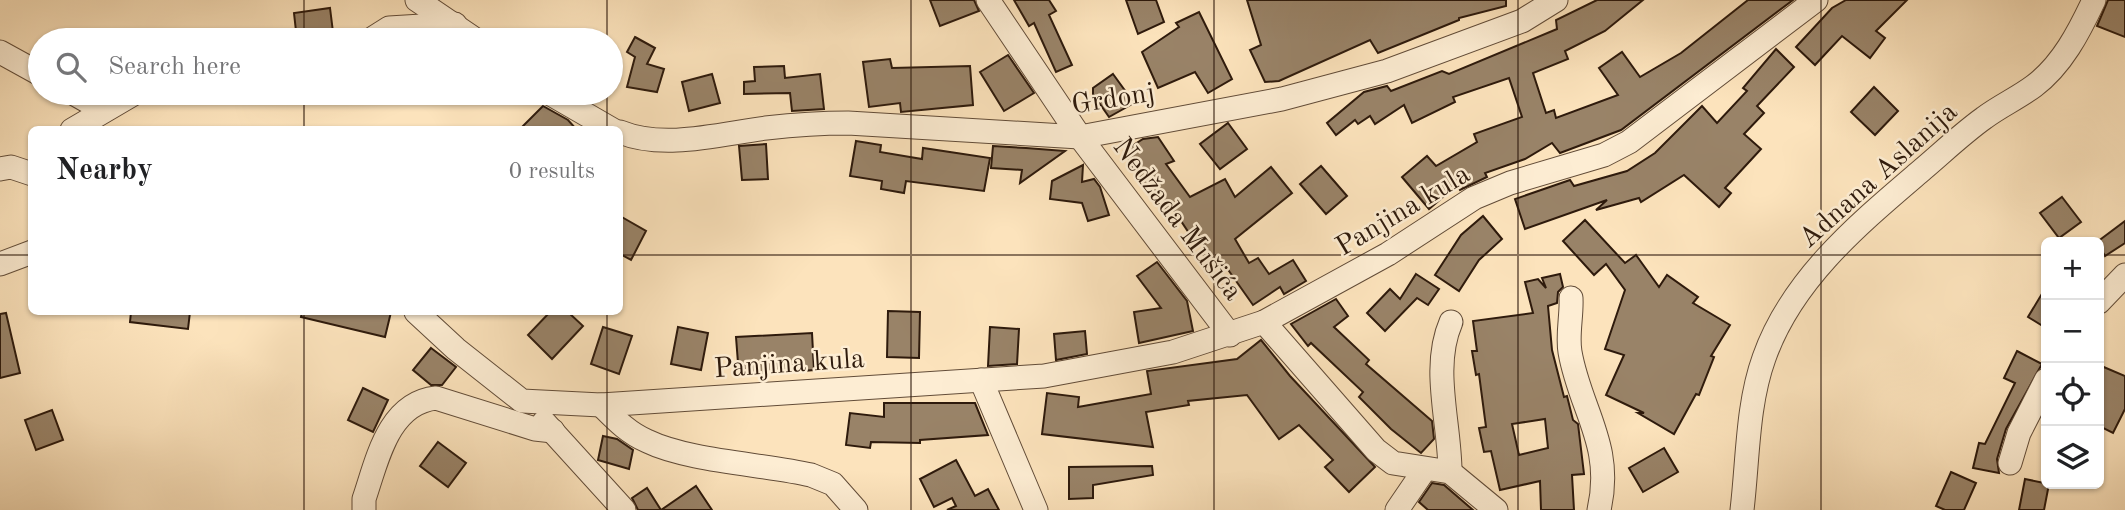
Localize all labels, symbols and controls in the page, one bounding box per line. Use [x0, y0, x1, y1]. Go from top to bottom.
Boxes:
search box [28, 28, 623, 105]
icon: search [52, 48, 90, 86]
text: Search here [108, 54, 241, 80]
street label: Grdonj [1070, 80, 1157, 120]
street label: Adnana Aslanija [1795, 98, 1964, 254]
street label: Nedžada Mušića [1107, 133, 1247, 306]
text: Nearby [56, 156, 153, 186]
text: 0 results [509, 160, 595, 183]
street label: Panjina kula [1332, 161, 1476, 262]
map controls [2041, 237, 2104, 489]
button: + [2041, 237, 2104, 300]
button: − [2041, 300, 2104, 363]
street label: Panjina kula [713, 346, 866, 384]
button: locate [2041, 363, 2104, 426]
button: layers [2041, 426, 2104, 489]

